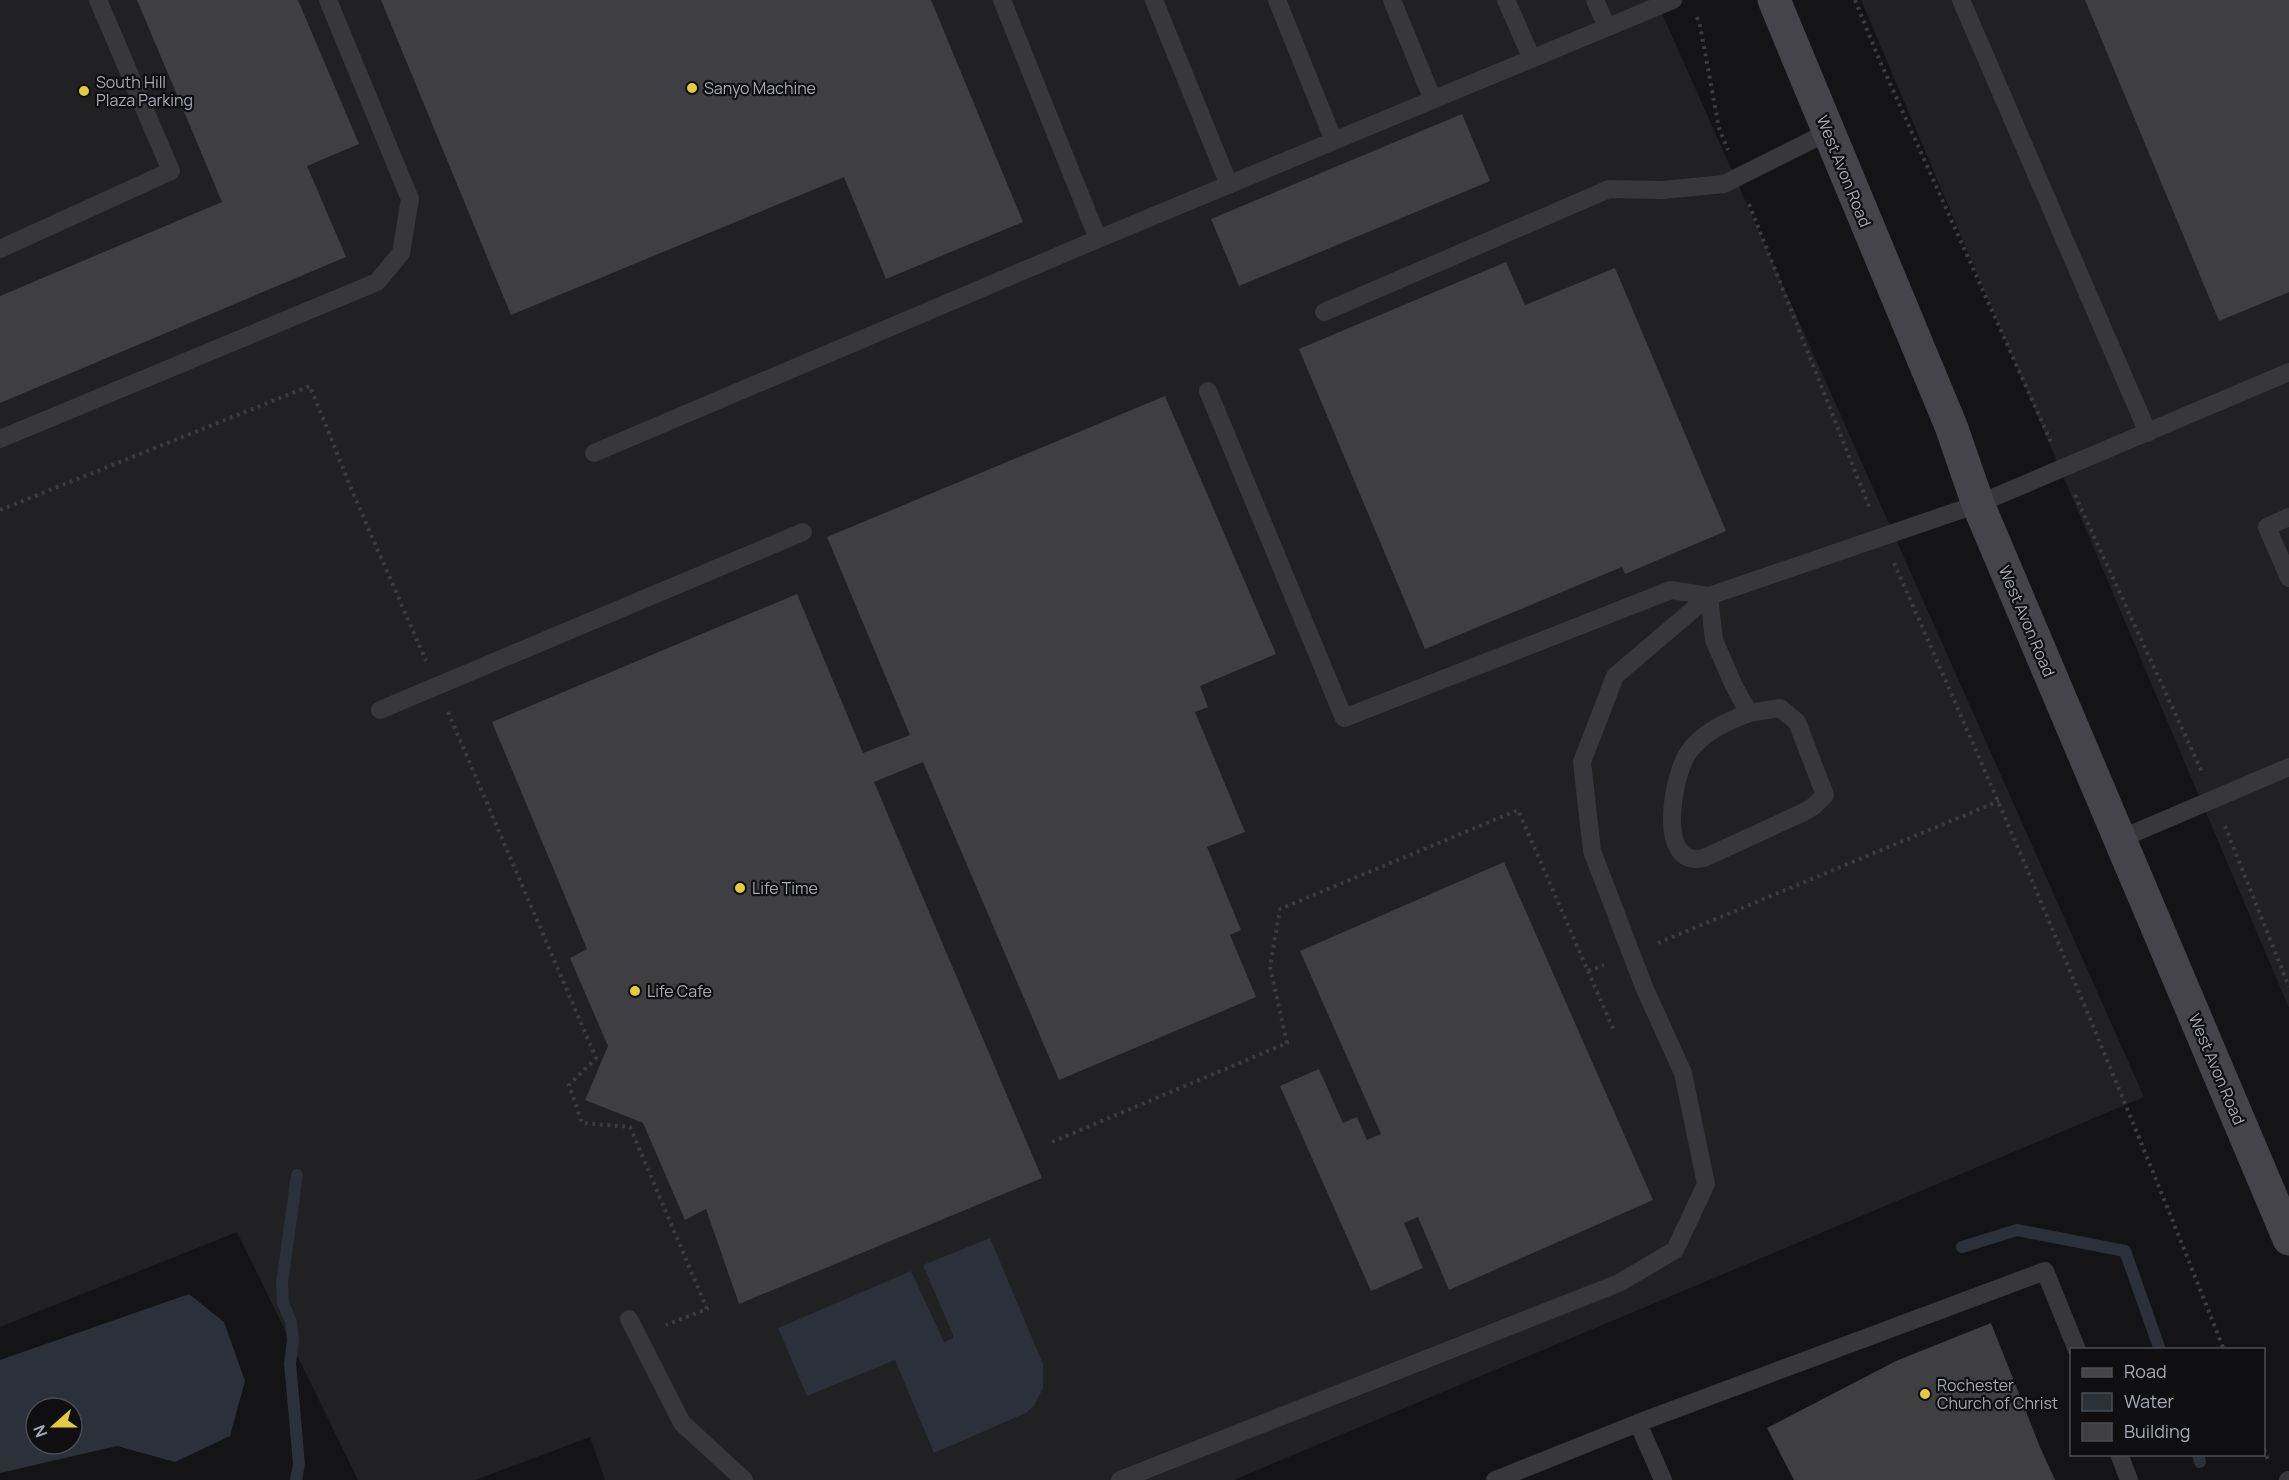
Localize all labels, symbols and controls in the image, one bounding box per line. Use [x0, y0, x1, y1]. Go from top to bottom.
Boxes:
place label: South Hill Plaza Parking [96, 71, 193, 111]
place label: Sanyo Machine [704, 77, 816, 99]
marker: Sanyo Machine [685, 81, 699, 95]
marker: South Hill Plaza Parking [77, 84, 91, 98]
street label: West Avon Road [1812, 112, 1876, 230]
street label: West Avon Road [1994, 562, 2060, 680]
place label: Life Time [752, 877, 818, 899]
marker: Life Time [733, 881, 747, 895]
place label: Life Cafe [647, 980, 712, 1002]
marker: Life Cafe [628, 984, 642, 998]
street label: West Avon Road [2184, 1010, 2250, 1128]
legend [2070, 1348, 2265, 1456]
text: Road [2124, 1359, 2167, 1383]
place label: Rochester Church of Christ [1937, 1374, 2058, 1414]
marker: Rochester Church of Christ [1918, 1387, 1932, 1401]
text: Water [2124, 1389, 2174, 1413]
north arrow [24, 1396, 84, 1456]
text: Building [2124, 1419, 2190, 1443]
text: N [28, 1422, 52, 1441]

